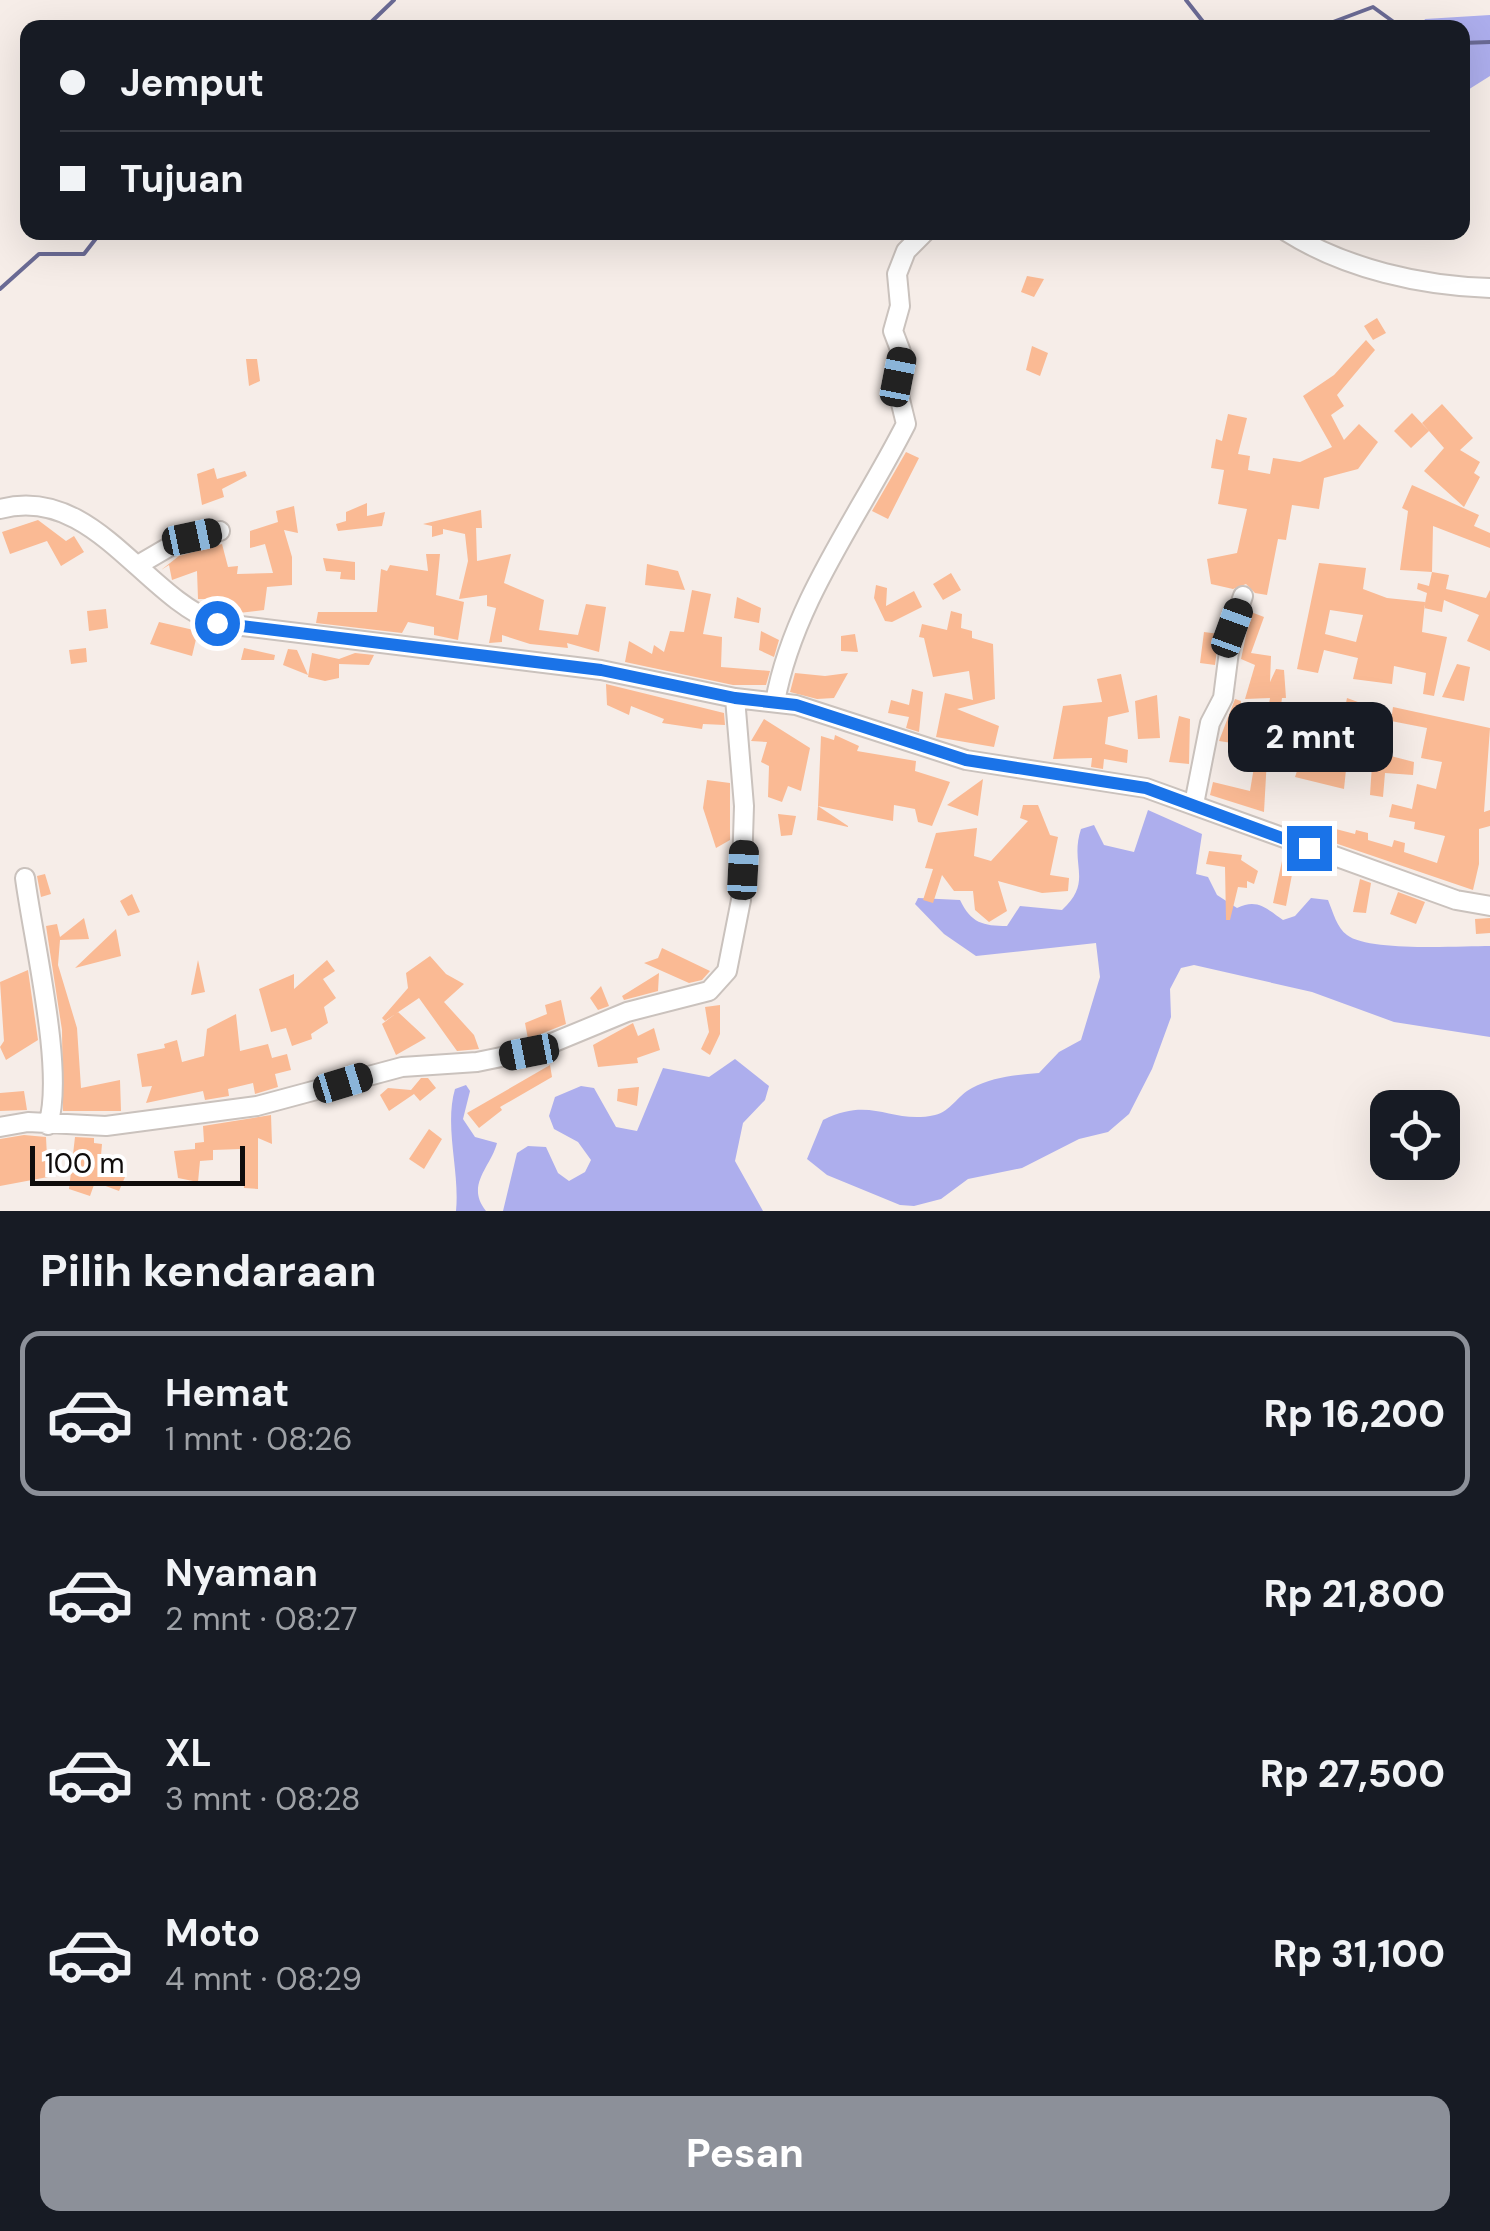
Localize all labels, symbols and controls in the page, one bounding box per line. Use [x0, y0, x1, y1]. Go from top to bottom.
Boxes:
text: Jemput [120, 58, 264, 108]
text: Tujuan [120, 154, 244, 204]
car [878, 345, 918, 409]
car [160, 516, 224, 558]
car [1208, 595, 1256, 661]
route start [195, 601, 240, 646]
callout: 2 mnt [1226, 703, 1392, 773]
text: 2 mnt [1265, 716, 1356, 758]
route end [1287, 826, 1332, 871]
car [726, 839, 760, 901]
car [497, 1032, 561, 1072]
car [310, 1060, 376, 1106]
map controls [1370, 1090, 1460, 1180]
button: locate [1370, 1090, 1460, 1180]
scale bar [30, 1141, 245, 1186]
text: 100 m [45, 1145, 124, 1182]
text: Pilih kendaraan [40, 1241, 376, 1300]
text: Hemat [165, 1368, 289, 1418]
icon: car [45, 1369, 135, 1459]
text: Rp 16,200 [1264, 1389, 1445, 1439]
text: 1 mnt · 08:26 [165, 1418, 353, 1460]
text: Nyaman [165, 1548, 318, 1598]
icon: car [45, 1549, 135, 1639]
text: Rp 21,800 [1264, 1569, 1445, 1619]
text: 2 mnt · 08:27 [165, 1598, 358, 1640]
text: XL [165, 1728, 212, 1778]
icon: car [45, 1729, 135, 1819]
text: Rp 27,500 [1260, 1749, 1445, 1799]
text: 3 mnt · 08:28 [165, 1778, 360, 1820]
text: Moto [165, 1908, 260, 1958]
icon: car [45, 1909, 135, 1999]
text: Rp 31,100 [1273, 1929, 1445, 1979]
text: 4 mnt · 08:29 [165, 1958, 362, 2000]
button: Pesan [40, 2096, 1450, 2211]

